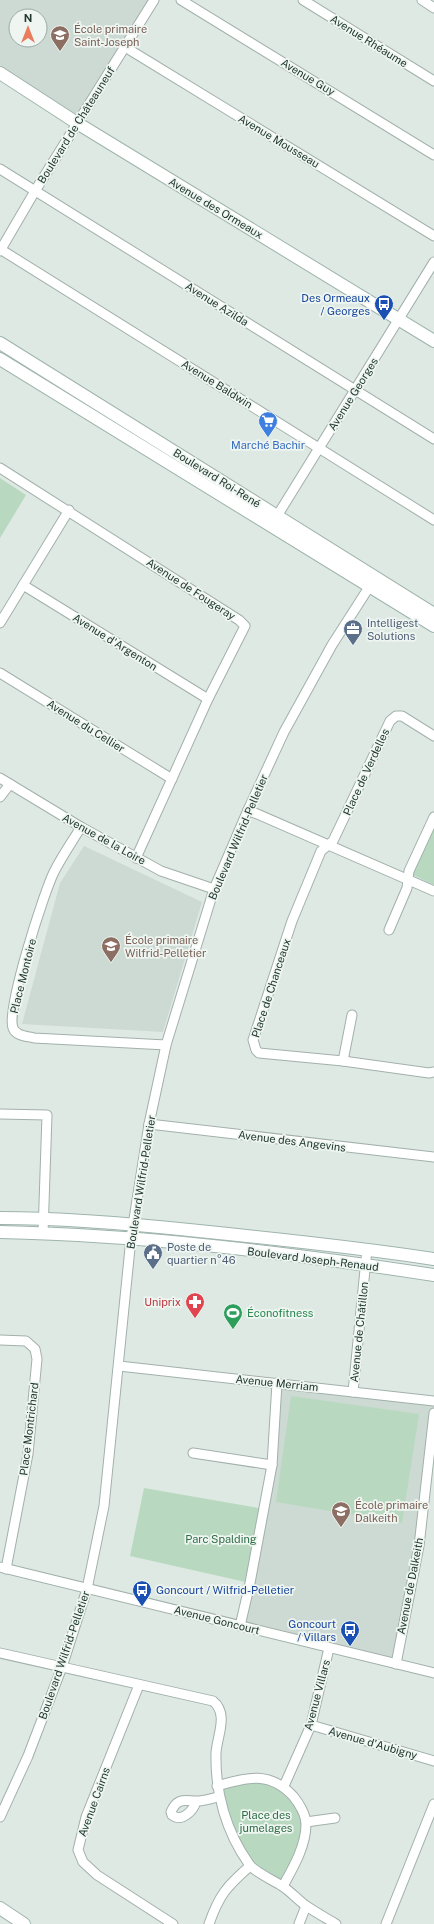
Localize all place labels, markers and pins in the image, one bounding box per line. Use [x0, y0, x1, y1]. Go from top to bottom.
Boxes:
place label: École primaire Saint-Joseph [74, 22, 147, 48]
school or university icon: École primaire Saint-Joseph [49, 24, 71, 52]
place label: Des Ormeaux / Georges [301, 292, 370, 317]
bus stop icon: Des Ormeaux / Georges [373, 293, 395, 321]
supermarket icon: Marché Bachir [257, 410, 279, 438]
place label: Marché Bachir [231, 439, 305, 451]
place label: Intelligest Solutions [367, 617, 418, 642]
office icon: Intelligest Solutions [342, 618, 364, 646]
place label: École primaire Wilfrid-Pelletier [125, 933, 206, 959]
school or university icon: École primaire Wilfrid-Pelletier [100, 935, 122, 963]
place label: Poste de quartier n°46 [167, 1241, 236, 1266]
public building icon: Poste de quartier n°46 [142, 1242, 164, 1270]
pharmacy icon: Uniprix [184, 1291, 206, 1319]
place label: Uniprix [144, 1296, 181, 1308]
sports icon: Éconofitness [222, 1302, 244, 1330]
place label: Éconofitness [247, 1306, 314, 1319]
place label: École primaire Dalkeith [355, 1498, 428, 1524]
school or university icon: École primaire Dalkeith [330, 1500, 352, 1528]
bus stop icon: Goncourt / Wilfrid-Pelletier [131, 1579, 153, 1607]
place label: Goncourt / Wilfrid-Pelletier [156, 1584, 294, 1596]
place label: Goncourt / Villars [288, 1618, 336, 1643]
bus stop icon: Goncourt / Villars [339, 1619, 361, 1647]

